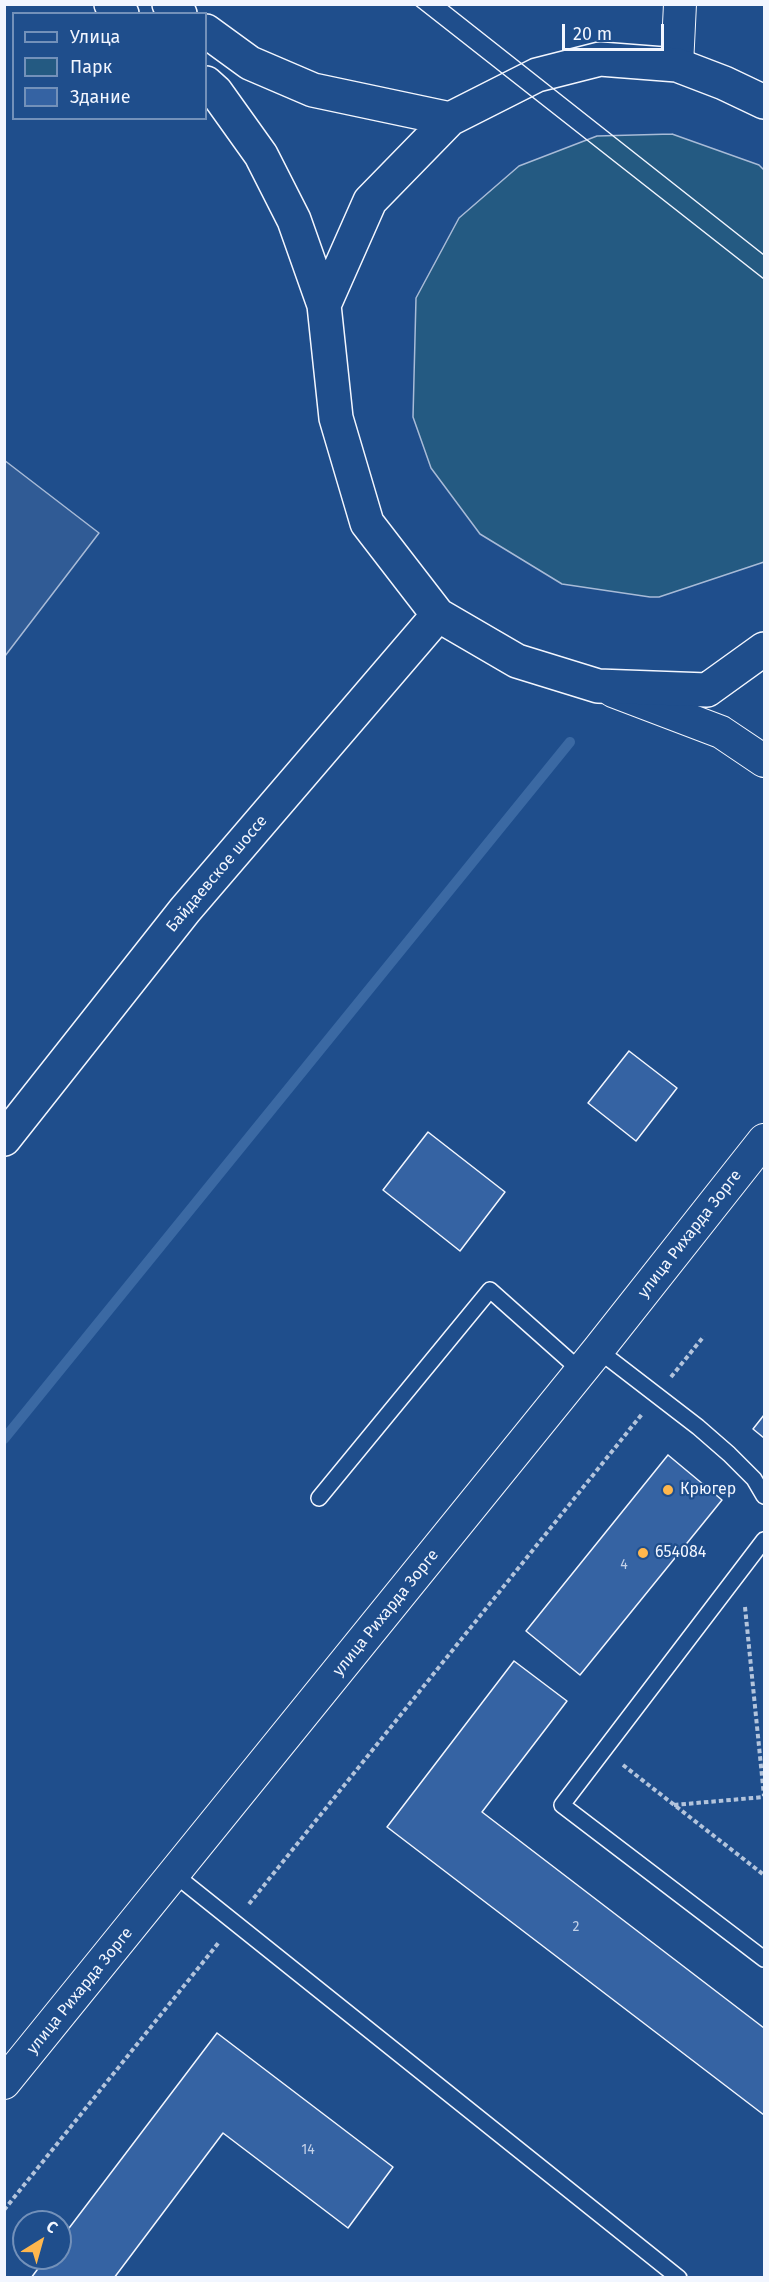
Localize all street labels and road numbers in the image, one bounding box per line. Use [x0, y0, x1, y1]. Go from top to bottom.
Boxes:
street label: Байдаевское шоссе [163, 812, 271, 936]
street label: улица Рихарда Зорге [634, 1166, 746, 1302]
street label: улица Рихарда Зорге [329, 1546, 443, 1680]
street label: улица Рихарда Зорге [23, 1924, 137, 2058]

